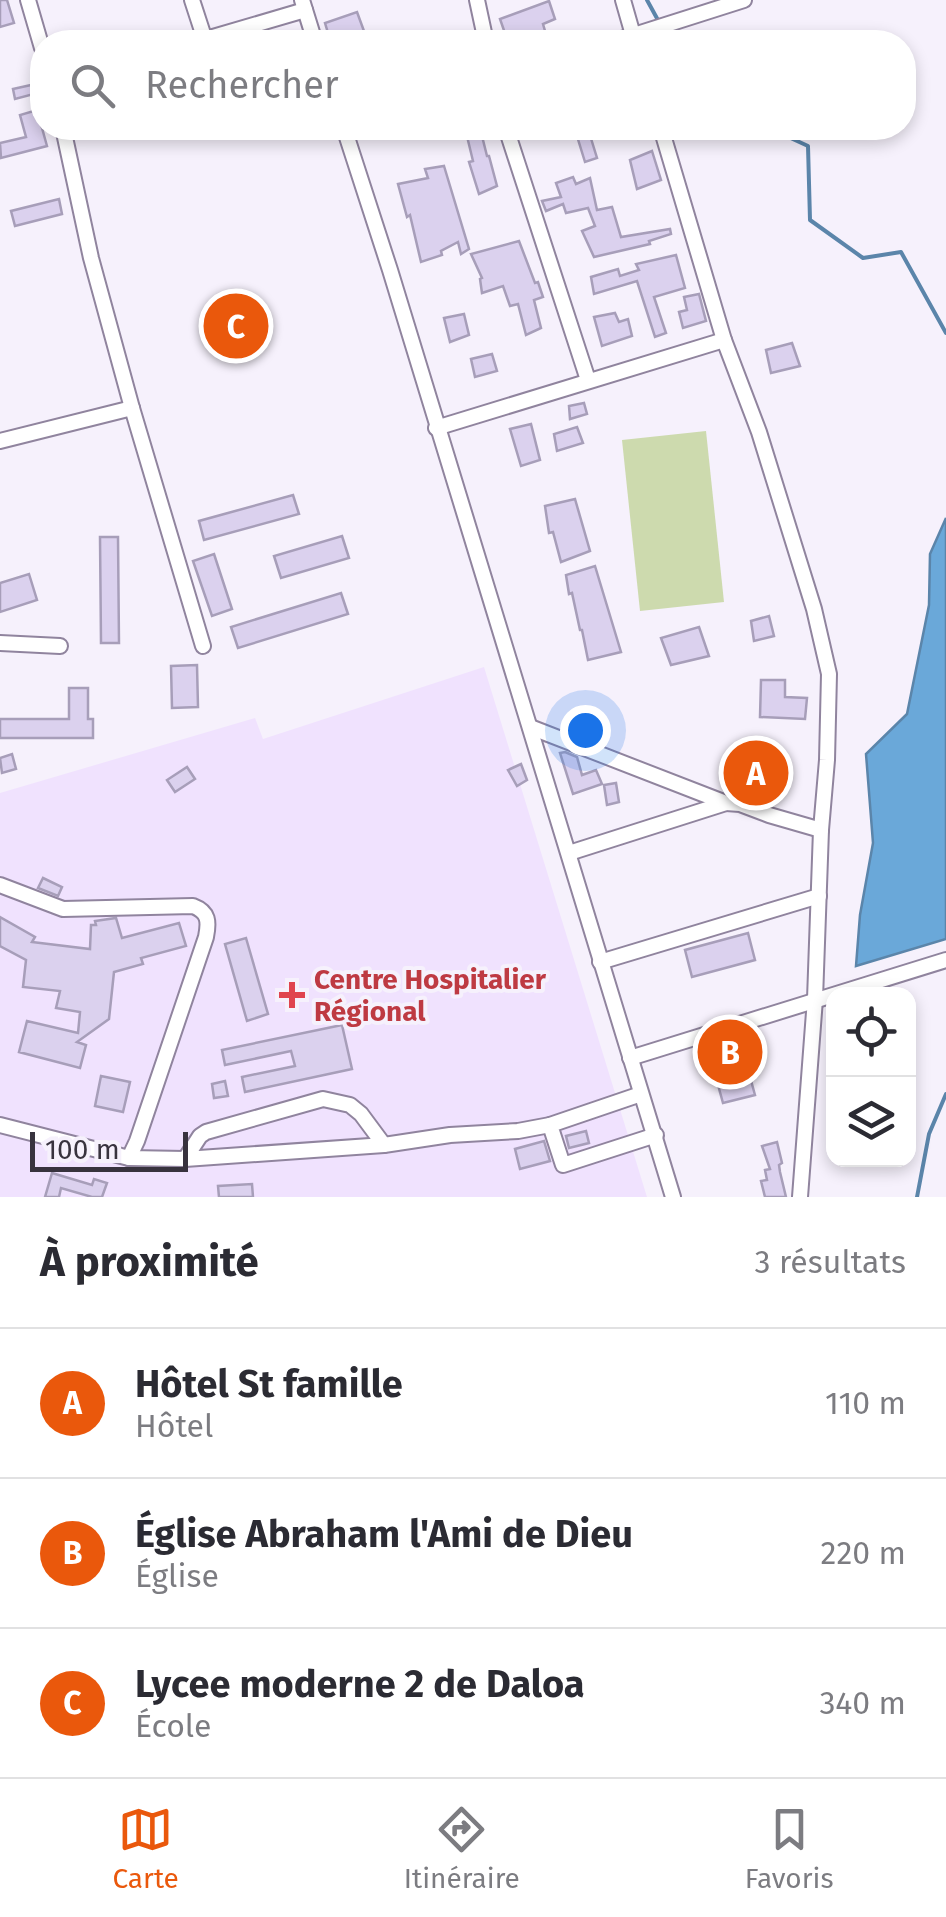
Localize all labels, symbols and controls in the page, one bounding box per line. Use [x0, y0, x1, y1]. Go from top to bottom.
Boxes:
search box [30, 30, 916, 140]
icon: search [65, 58, 120, 113]
text: Rechercher [145, 62, 339, 108]
pin: C [204, 288, 268, 364]
your location [560, 705, 611, 756]
pin: A [724, 736, 788, 810]
place label: Centre Hospitalier Régional [314, 963, 547, 1028]
marker: Centre Hospitalier Régional [279, 982, 305, 1008]
map controls [826, 987, 916, 1167]
button: locate [826, 987, 916, 1077]
pin: B [698, 1014, 762, 1090]
button: layers [826, 1077, 916, 1167]
scale bar [30, 1127, 188, 1172]
text: 100 m [45, 1133, 120, 1166]
text: À proximité [40, 1237, 259, 1287]
text: 3 résultats [755, 1243, 906, 1281]
text: Hôtel St famille [135, 1361, 403, 1407]
text: A [63, 1384, 82, 1422]
text: 110 m [825, 1384, 906, 1422]
text: Hôtel [135, 1407, 213, 1445]
text: Église Abraham l'Ami de Dieu [135, 1511, 633, 1557]
text: B [63, 1534, 82, 1572]
text: 220 m [821, 1534, 906, 1572]
text: Église [135, 1557, 219, 1595]
text: Lycee moderne 2 de Daloa [135, 1661, 585, 1707]
text: C [63, 1684, 82, 1722]
text: 340 m [819, 1684, 906, 1722]
text: École [135, 1707, 211, 1745]
tab: Carte [112, 1802, 179, 1895]
tab: Itinéraire [404, 1802, 520, 1895]
tab: Favoris [745, 1802, 834, 1895]

